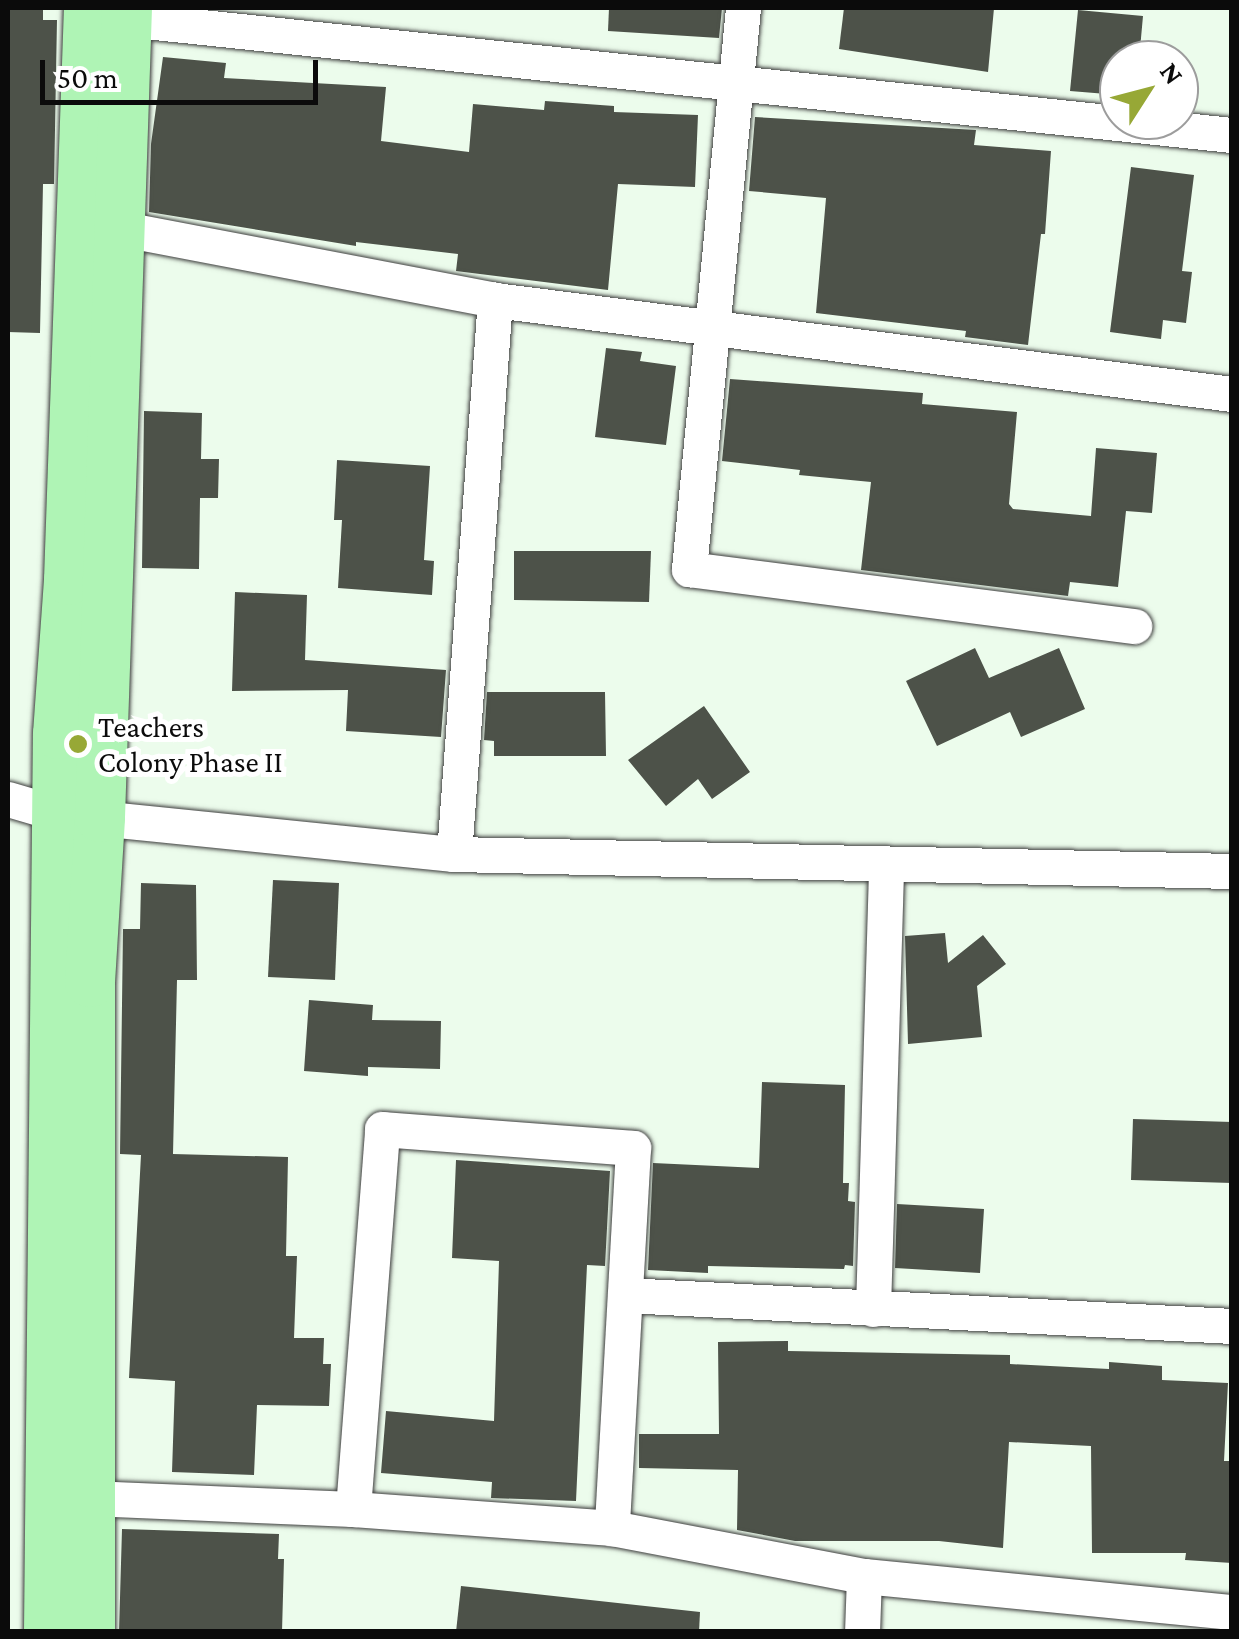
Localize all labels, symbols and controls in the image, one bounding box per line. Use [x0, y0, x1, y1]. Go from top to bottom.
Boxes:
scale bar [45, 40, 322, 102]
north arrow [1099, 40, 1199, 140]
text: N [1154, 56, 1190, 90]
text: 50 m [57, 61, 118, 94]
place label: Teachers Colony Phase II [98, 709, 283, 780]
marker: Teachers Colony Phase II [67, 733, 89, 755]

